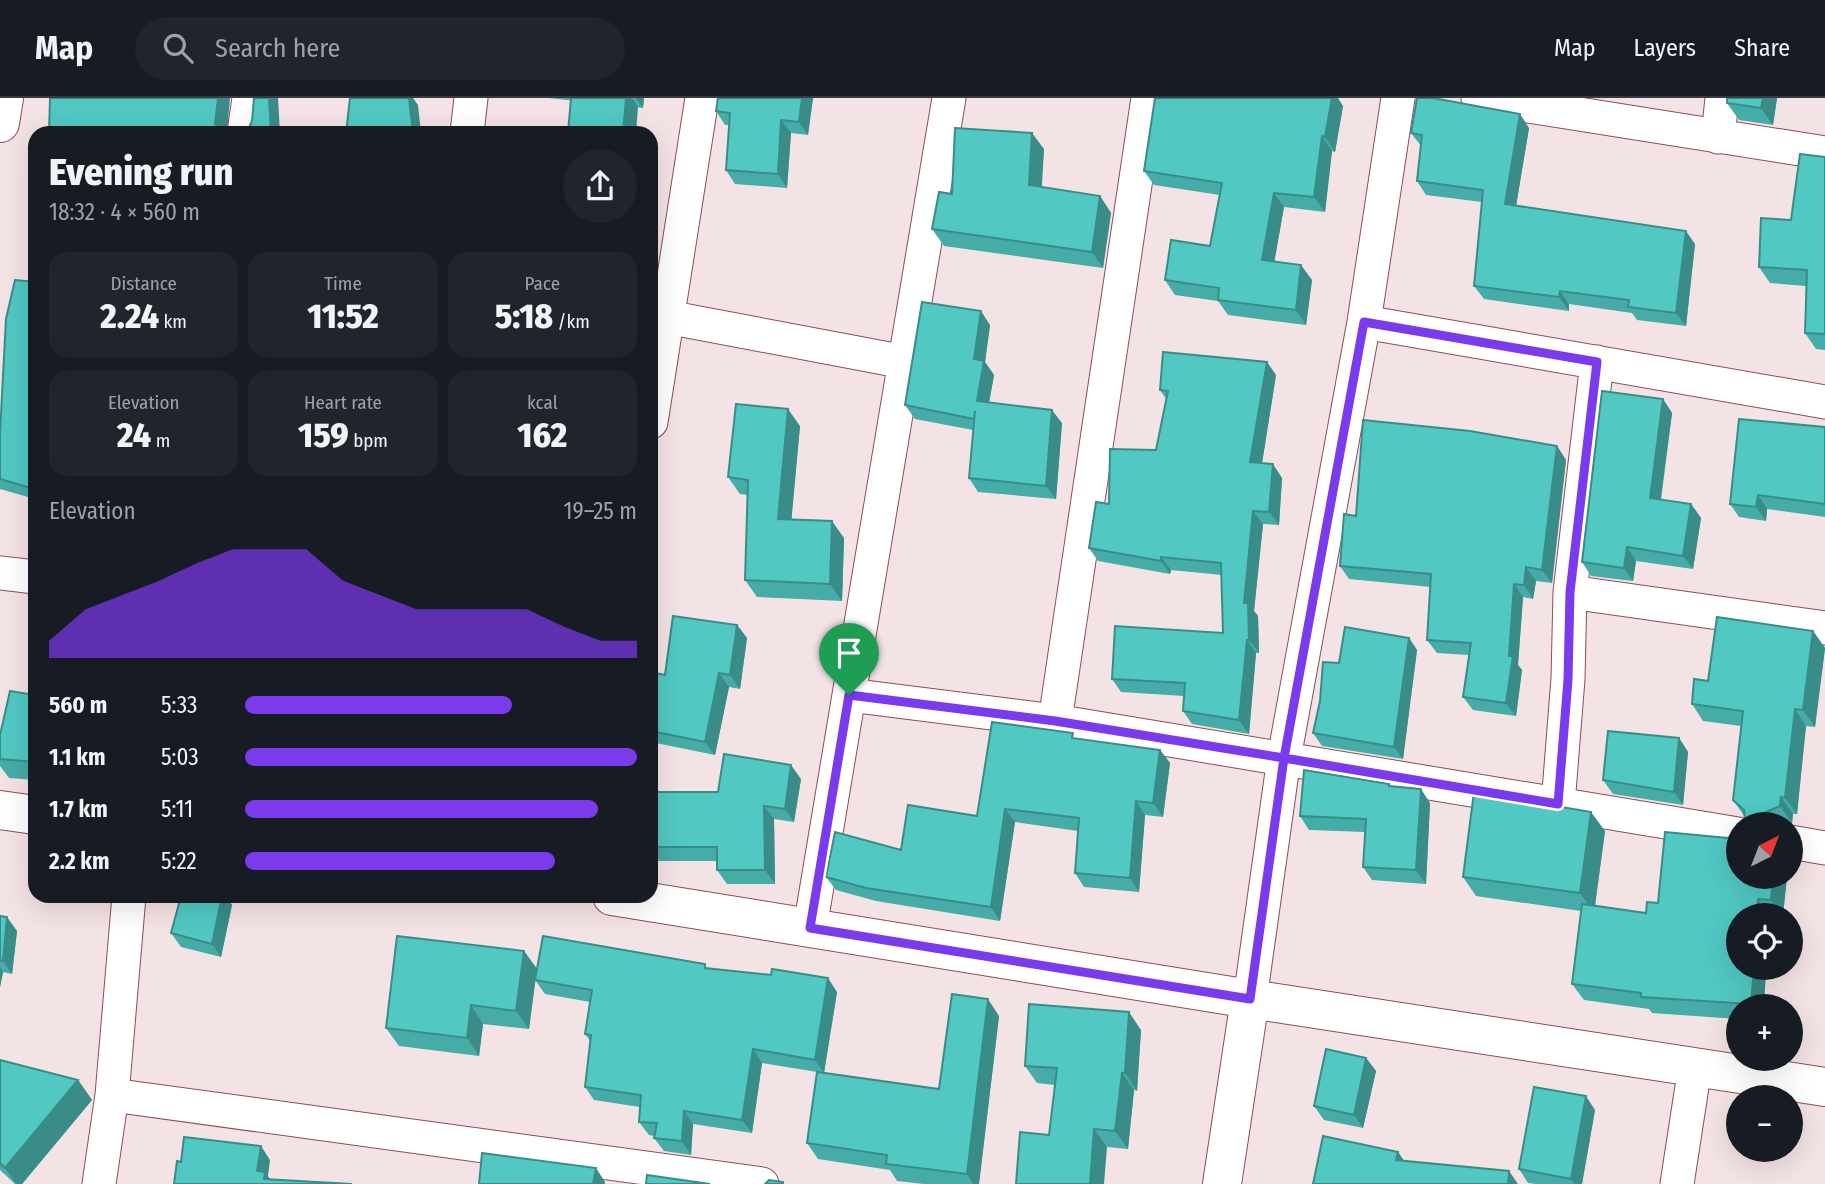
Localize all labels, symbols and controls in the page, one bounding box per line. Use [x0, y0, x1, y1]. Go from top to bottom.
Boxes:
search box [135, 17, 625, 80]
text: Map [35, 28, 93, 68]
icon: search [159, 29, 197, 67]
text: Search here [215, 33, 340, 64]
text: Map [1554, 34, 1596, 62]
text: Layers [1634, 34, 1696, 62]
text: Share [1734, 34, 1790, 62]
text: Evening run [49, 149, 233, 195]
button: share [563, 149, 637, 223]
text: 18:32 · 4 × 560 m [49, 198, 200, 226]
text: Distance [110, 272, 177, 295]
text: Time [324, 272, 362, 295]
text: Pace [525, 272, 560, 295]
text: 2.24 [100, 295, 159, 337]
text: 11:52 [307, 295, 379, 337]
text: 5:18 [495, 295, 553, 337]
text: km [159, 310, 187, 333]
text: /km [553, 310, 590, 333]
text: Elevation [108, 391, 179, 414]
text: Heart rate [304, 391, 382, 414]
text: kcal [527, 391, 558, 414]
text: 24 [117, 414, 151, 456]
text: 159 [298, 414, 349, 456]
text: 162 [517, 414, 567, 456]
text: m [151, 429, 170, 452]
text: bpm [349, 429, 388, 452]
text: Elevation [49, 497, 136, 525]
text: 19–25 m [564, 497, 637, 525]
pin [819, 623, 879, 695]
icon: arrive [830, 634, 868, 672]
text: 560 m [49, 691, 107, 719]
text: 5:33 [161, 691, 197, 719]
text: 1.1 km [49, 743, 105, 771]
text: 5:03 [161, 743, 199, 771]
text: 1.7 km [49, 795, 108, 823]
text: 5:11 [161, 795, 193, 823]
north arrow [1726, 812, 1802, 889]
map controls [1726, 812, 1803, 1162]
text: 2.2 km [49, 847, 110, 875]
text: 5:22 [161, 847, 197, 875]
button: locate [1726, 903, 1803, 980]
button: + [1726, 994, 1803, 1071]
button: − [1726, 1085, 1803, 1162]

